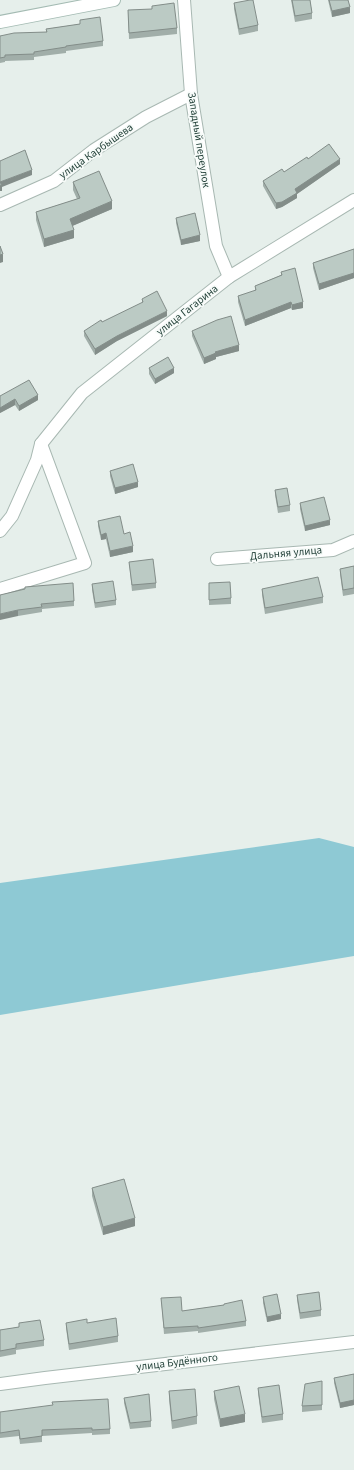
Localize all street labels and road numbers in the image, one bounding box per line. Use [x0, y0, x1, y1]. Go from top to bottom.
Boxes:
street label: Западный переулок [184, 91, 214, 189]
street label: улица Карбышева [56, 120, 136, 182]
street label: улица Гагарина [153, 281, 221, 339]
street label: Дальняя улица [249, 542, 323, 564]
street label: улица Будённого [135, 1350, 219, 1374]

